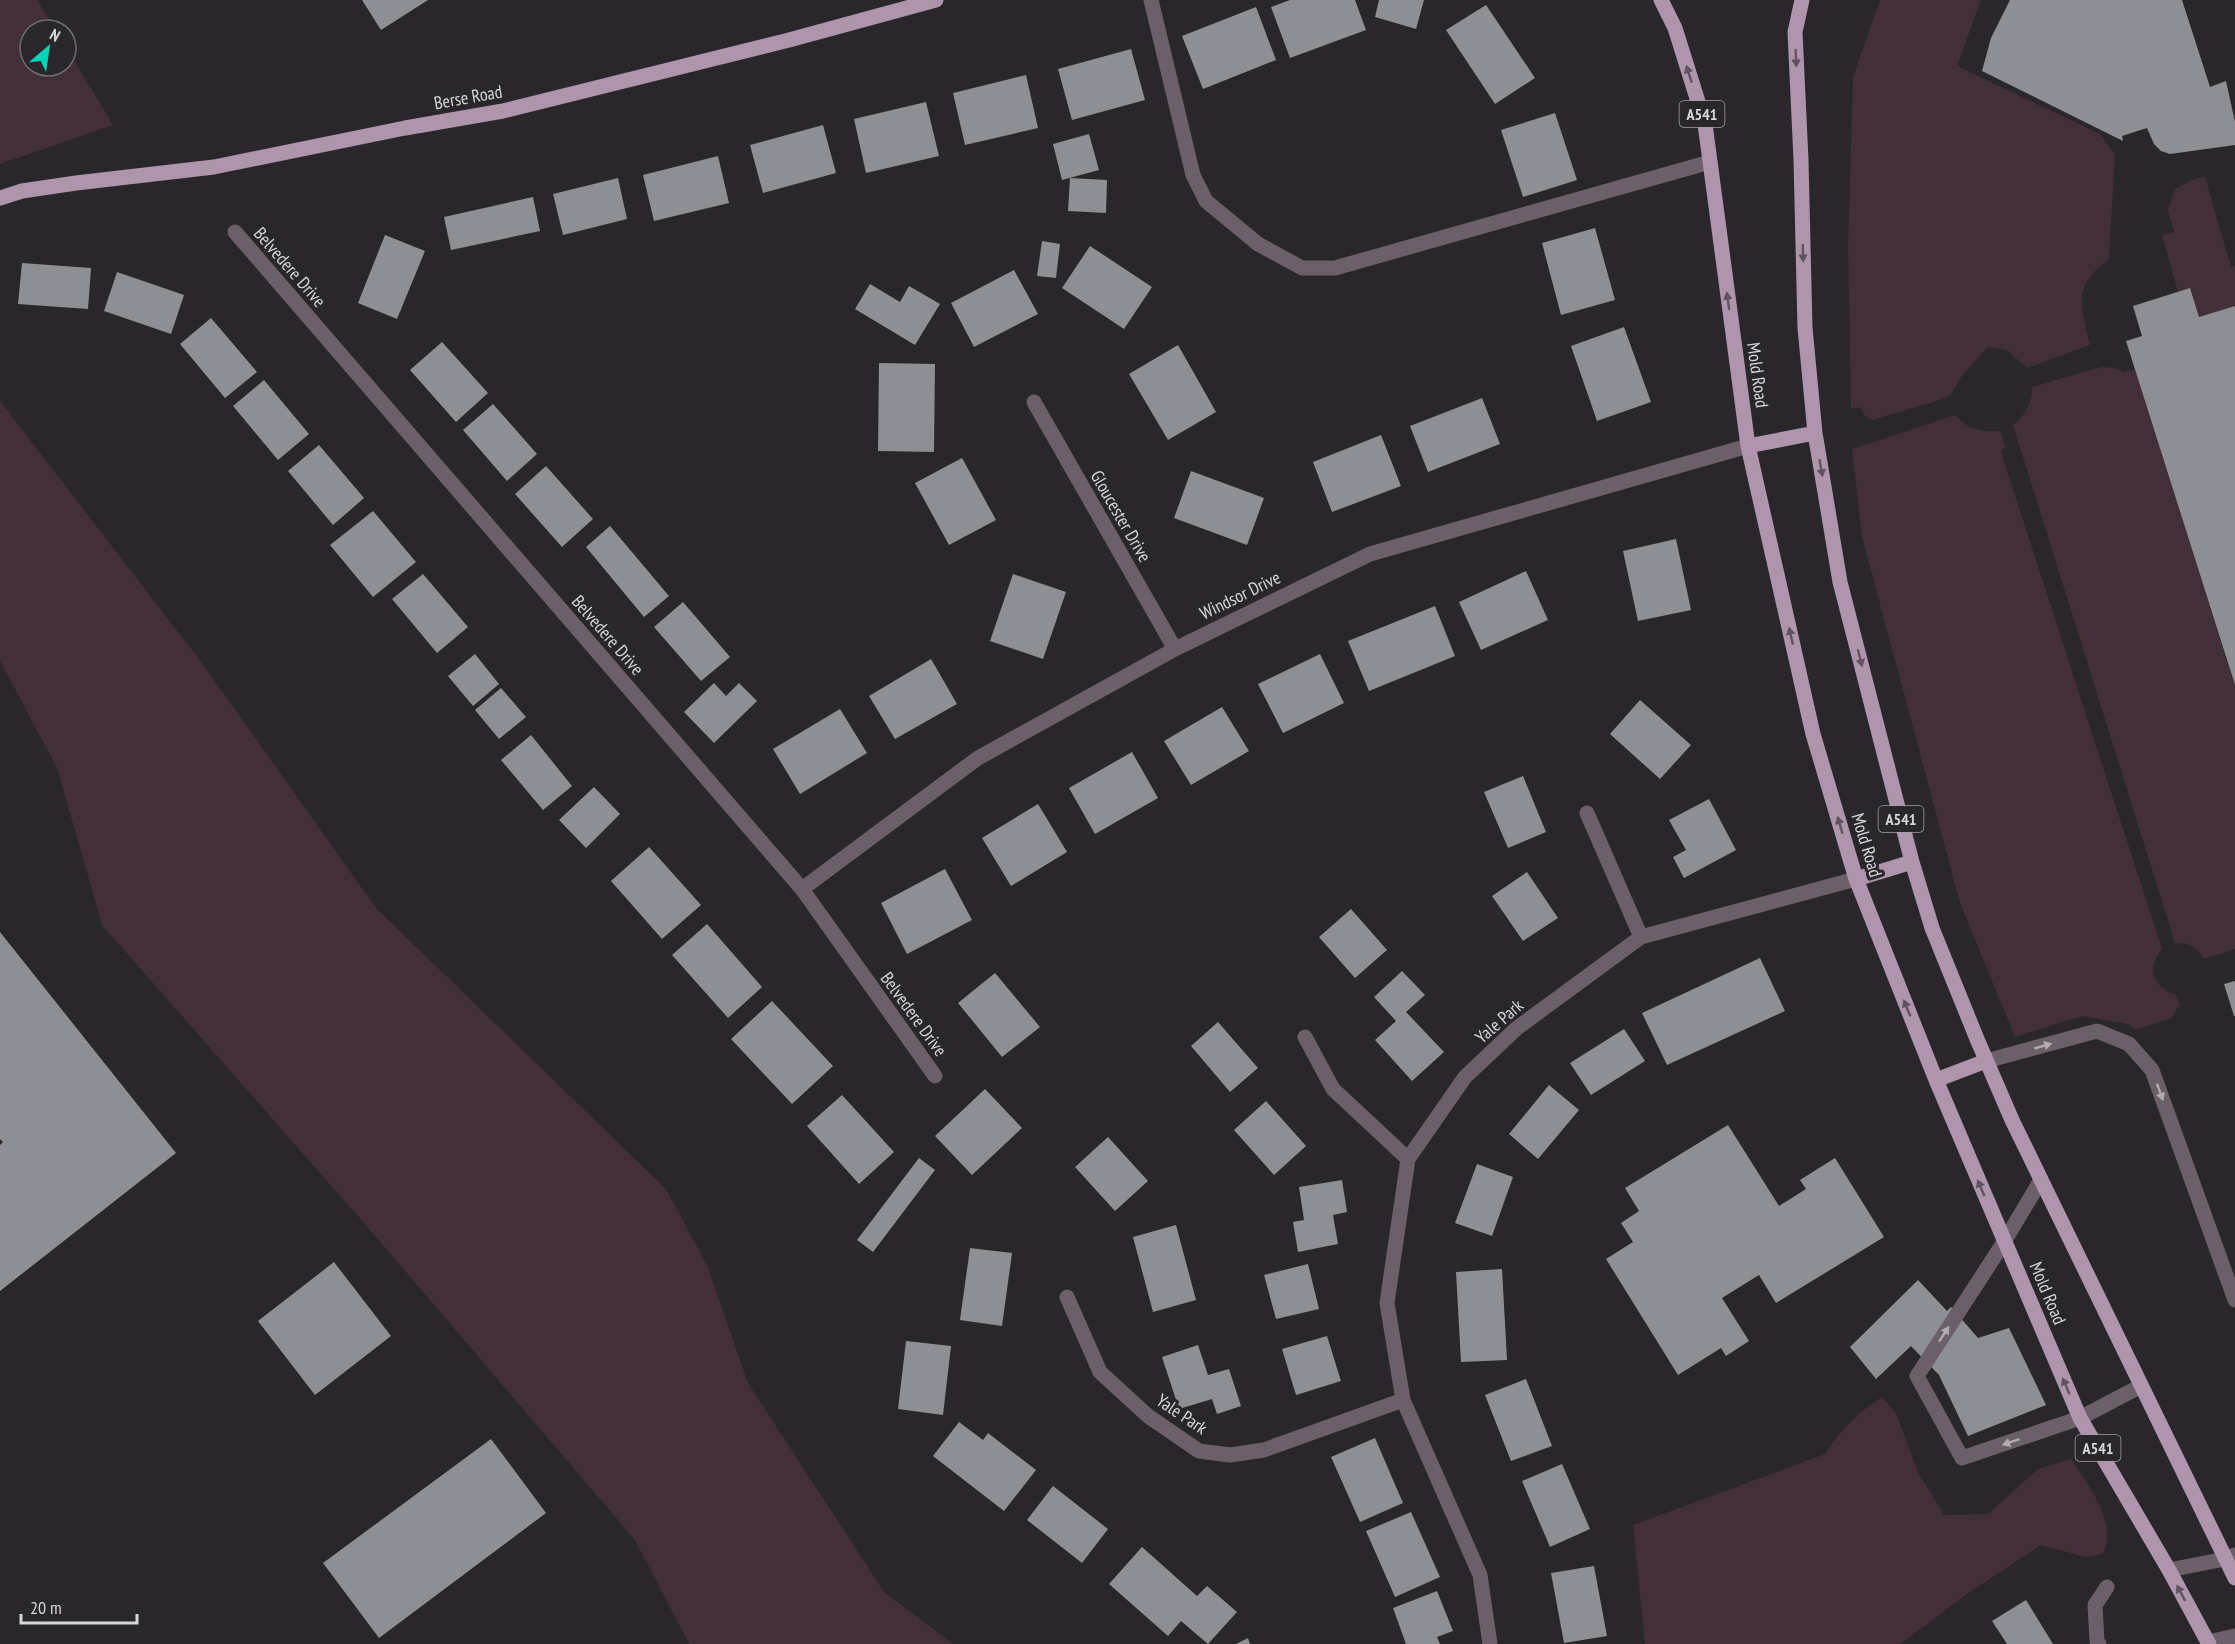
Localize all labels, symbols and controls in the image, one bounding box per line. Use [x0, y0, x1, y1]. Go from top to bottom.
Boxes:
north arrow [18, 18, 78, 78]
text: N [47, 24, 64, 46]
one-way arrow [1791, 48, 1801, 67]
one-way arrow [1684, 65, 1694, 83]
street label: Berse Road [432, 80, 504, 114]
road number: A541 [1680, 101, 1724, 127]
street label: Belvedere Drive [249, 222, 331, 312]
one-way arrow [1799, 243, 1808, 262]
one-way arrow [1723, 292, 1733, 311]
street label: Mold Road [1742, 341, 1774, 409]
one-way arrow [1816, 458, 1825, 477]
street label: Gloucester Drive [1086, 466, 1156, 566]
street label: Windsor Drive [1196, 566, 1284, 624]
street label: Belvedere Drive [567, 590, 649, 680]
one-way arrow [1786, 627, 1795, 646]
one-way arrow [1855, 649, 1865, 668]
road number: A541 [1878, 806, 1924, 832]
street label: Mold Road [1846, 810, 1888, 880]
one-way arrow [1835, 816, 1844, 834]
street label: Belvedere Drive [876, 967, 952, 1061]
street label: Yale Park [1470, 994, 1528, 1048]
one-way arrow [1902, 999, 1911, 1017]
one-way arrow [2034, 1041, 2052, 1050]
one-way arrow [2155, 1084, 2165, 1102]
one-way arrow [1976, 1179, 1986, 1197]
street label: Mold Road [2025, 1258, 2071, 1328]
one-way arrow [1938, 1327, 1950, 1343]
one-way arrow [2061, 1376, 2071, 1394]
street label: Yale Park [1152, 1389, 1212, 1439]
road number: A541 [2076, 1435, 2120, 1461]
one-way arrow [2002, 1437, 2020, 1447]
one-way arrow [2176, 1584, 2186, 1601]
scale bar [21, 1587, 136, 1625]
text: 20 m [30, 1596, 62, 1619]

